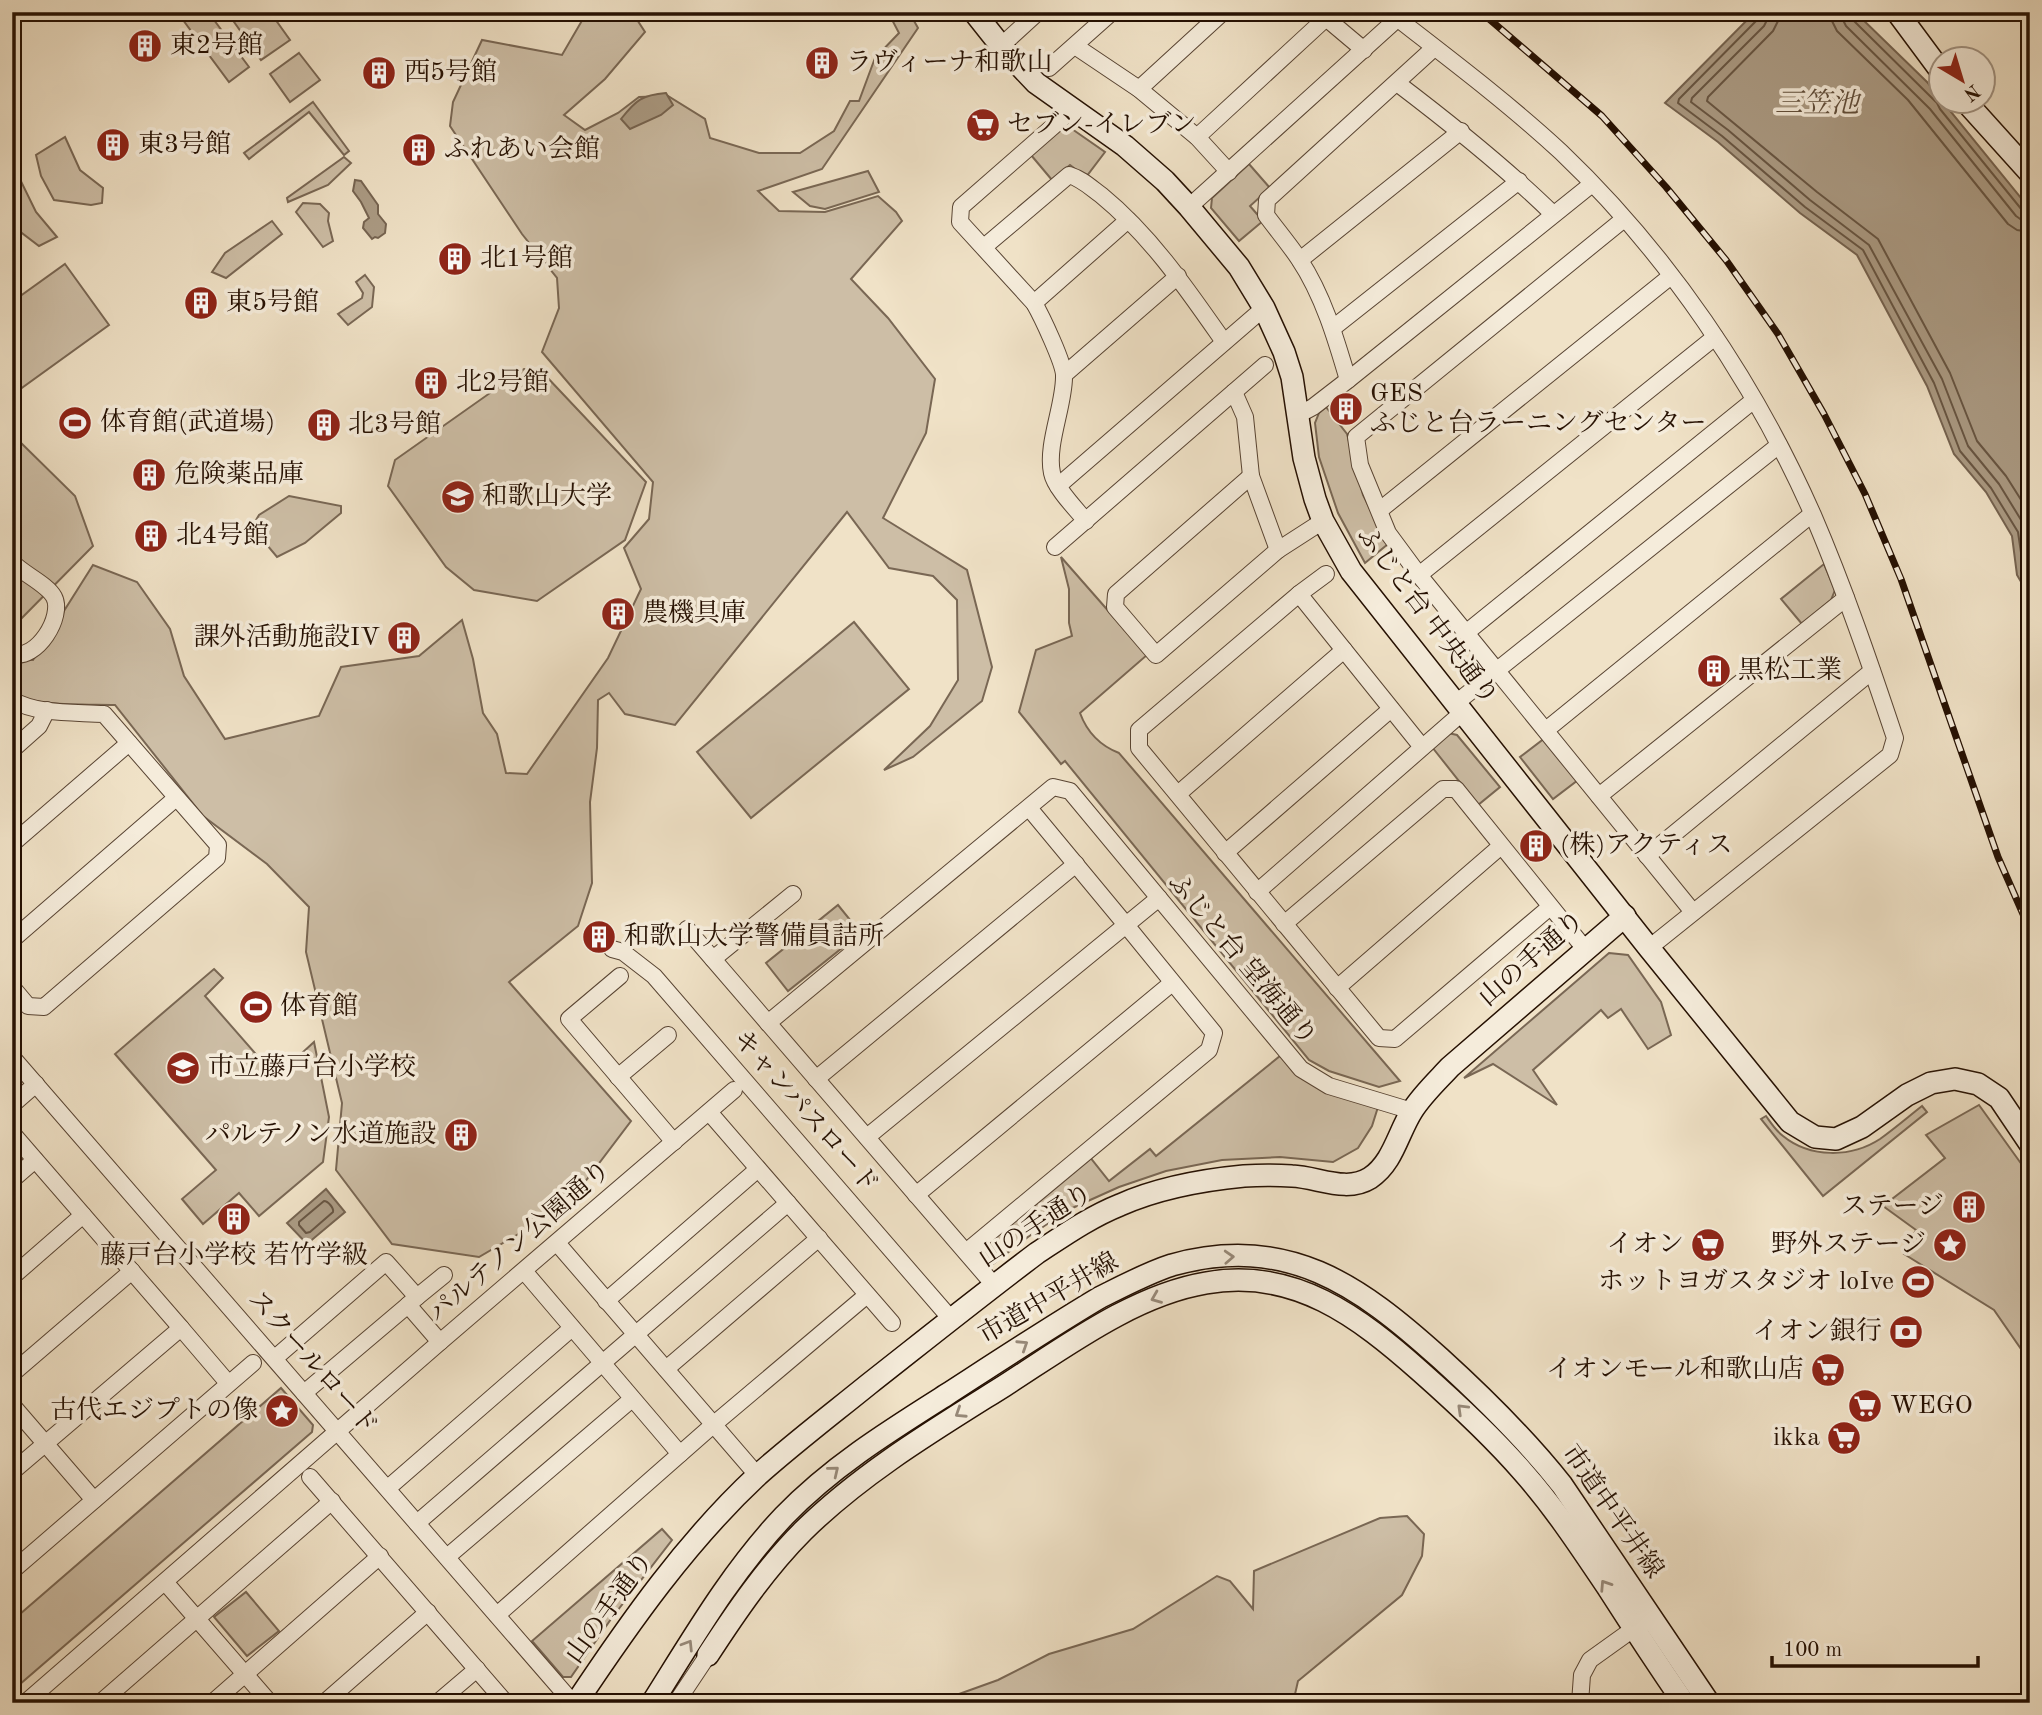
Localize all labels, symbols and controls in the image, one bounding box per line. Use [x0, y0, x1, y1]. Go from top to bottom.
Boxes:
building icon: 東2号館 [126, 27, 164, 65]
place label: 東2号館 [170, 31, 263, 59]
building icon: ラヴィーナ和歌山 [803, 44, 841, 82]
north arrow [1926, 46, 1996, 116]
place label: ラヴィーナ和歌山 [846, 48, 1052, 76]
building icon: 西5号館 [360, 54, 398, 92]
place label: 西5号館 [404, 58, 497, 86]
text: N [1959, 79, 1983, 104]
water label: 三笠池 [1775, 88, 1862, 119]
supermarket icon: セブン-イレブン [964, 106, 1002, 144]
place label: セブン-イレブン [1007, 111, 1197, 138]
building icon: 東3号館 [94, 126, 132, 164]
place label: 東3号館 [138, 130, 231, 158]
building icon: ふれあい会館 [400, 131, 438, 169]
place label: ふれあい会館 [444, 135, 600, 163]
building icon: 北1号館 [436, 240, 474, 278]
place label: 北1号館 [480, 244, 573, 272]
building icon: 東5号館 [182, 284, 220, 322]
place label: 東5号館 [226, 288, 319, 316]
building icon: 北2号館 [412, 364, 450, 402]
place label: 北2号館 [456, 368, 549, 396]
place label: GES ふじと台ラーニングセンター [1370, 381, 1706, 437]
building icon: GES ふじと台ラーニングセンター [1327, 390, 1365, 428]
sports icon: 体育館(武道場) [56, 404, 94, 442]
building icon: 北3号館 [305, 406, 343, 444]
place label: 体育館(武道場) [100, 408, 275, 436]
place label: 北3号館 [348, 410, 441, 438]
building icon: 危険薬品庫 [130, 456, 168, 494]
place label: 危険薬品庫 [174, 460, 304, 488]
school or university icon: 和歌山大学 [439, 478, 477, 516]
place label: 和歌山大学 [482, 482, 612, 510]
building icon: 北4号館 [132, 517, 170, 555]
street label: ふじと台 中央通り [1352, 520, 1505, 710]
place label: 北4号館 [176, 521, 269, 549]
building icon: 農機具庫 [599, 595, 637, 633]
place label: 農機具庫 [642, 599, 746, 627]
building icon: 課外活動施設IV [385, 619, 423, 657]
place label: 課外活動施設IV [194, 623, 380, 651]
building icon: 黒松工業 [1695, 652, 1733, 690]
place label: 黒松工業 [1738, 656, 1842, 684]
building icon: (株)アクティス [1517, 827, 1555, 865]
place label: (株)アクティス [1560, 831, 1732, 859]
street label: ふじと台 望海通り [1163, 867, 1323, 1051]
street label: 山の手通り [1473, 905, 1590, 1011]
building icon: 和歌山大学警備員詰所 [580, 918, 618, 956]
place label: 和歌山大学警備員詰所 [624, 922, 884, 950]
sports icon: 体育館 [237, 988, 275, 1026]
place label: 体育館 [280, 992, 358, 1020]
street label: キャンパスロード [728, 1026, 882, 1198]
school or university icon: 市立藤戸台小学校 [164, 1049, 202, 1087]
place label: 市立藤戸台小学校 [208, 1052, 416, 1081]
building icon: パルテノン水道施設 [442, 1116, 480, 1154]
place label: パルテノン水道施設 [205, 1120, 436, 1148]
street label: パルテノン公園通り [423, 1155, 616, 1328]
street label: 山の手通り [973, 1178, 1098, 1272]
building icon: ステージ [1950, 1188, 1988, 1226]
place label: ステージ [1841, 1193, 1944, 1220]
building icon: 藤戸台小学校 若竹学級 [215, 1200, 253, 1238]
supermarket icon: イオン [1689, 1226, 1727, 1264]
place icon: 野外ステージ [1931, 1226, 1969, 1264]
place label: 野外ステージ [1771, 1230, 1926, 1258]
place label: イオン [1607, 1232, 1684, 1258]
place label: 藤戸台小学校 若竹学級 [100, 1240, 368, 1269]
street label: 市道中平井線 [974, 1247, 1123, 1349]
one-way arrow [1224, 1249, 1235, 1264]
sports icon: ホットヨガスタジオ loIve [1899, 1263, 1937, 1301]
place label: ホットヨガスタジオ loIve [1598, 1268, 1894, 1295]
street label: スクールロード [243, 1285, 382, 1440]
one-way arrow [1151, 1290, 1163, 1304]
bank icon: イオン銀行 [1887, 1313, 1925, 1351]
place label: イオン銀行 [1753, 1317, 1882, 1345]
one-way arrow [1015, 1341, 1028, 1354]
supermarket icon: イオンモール和歌山店 [1809, 1351, 1847, 1389]
place label: イオンモール和歌山店 [1546, 1355, 1804, 1383]
supermarket icon: WEGO [1846, 1387, 1884, 1425]
place icon: 古代エジプトの像 [263, 1392, 301, 1430]
place label: WEGO [1890, 1393, 1973, 1419]
place label: 古代エジプトの像 [50, 1396, 258, 1424]
one-way arrow [1457, 1404, 1470, 1417]
one-way arrow [955, 1405, 968, 1418]
supermarket icon: ikka [1825, 1419, 1863, 1457]
place label: ikka [1773, 1425, 1820, 1451]
street label: 市道中平井線 [1557, 1439, 1669, 1583]
one-way arrow [826, 1467, 838, 1480]
street label: 山の手通り [560, 1547, 659, 1668]
one-way arrow [1600, 1579, 1613, 1592]
scale bar [1772, 1624, 1979, 1668]
one-way arrow [680, 1639, 693, 1652]
text: 100 m [1783, 1640, 1842, 1661]

